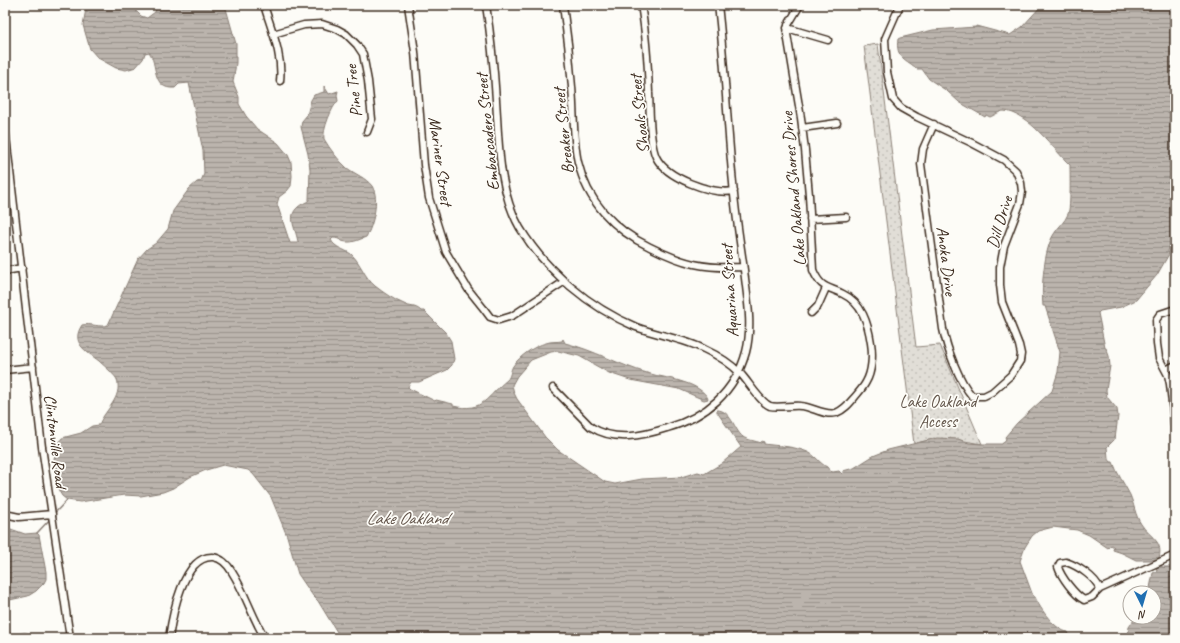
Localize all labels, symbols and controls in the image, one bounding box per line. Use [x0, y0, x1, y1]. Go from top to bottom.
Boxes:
street label: Pine Tree [340, 62, 367, 118]
street label: Embarcadero Street [471, 70, 504, 192]
street label: Shoals Street [625, 71, 654, 154]
street label: Breaker Street [548, 85, 578, 175]
street label: Lake Oakland Shores Drive [776, 109, 811, 267]
street label: Mariner Street [424, 115, 457, 209]
street label: Dill Drive [982, 192, 1018, 251]
street label: Anoka Drive [932, 225, 961, 298]
street label: Aquarina Street [716, 241, 743, 338]
park label: Lake Oakland Access [900, 391, 980, 432]
street label: Clintonville Road [39, 393, 72, 492]
water label: Lake Oakland [366, 507, 454, 529]
north arrow [1122, 585, 1162, 625]
text: N [1137, 608, 1147, 622]

